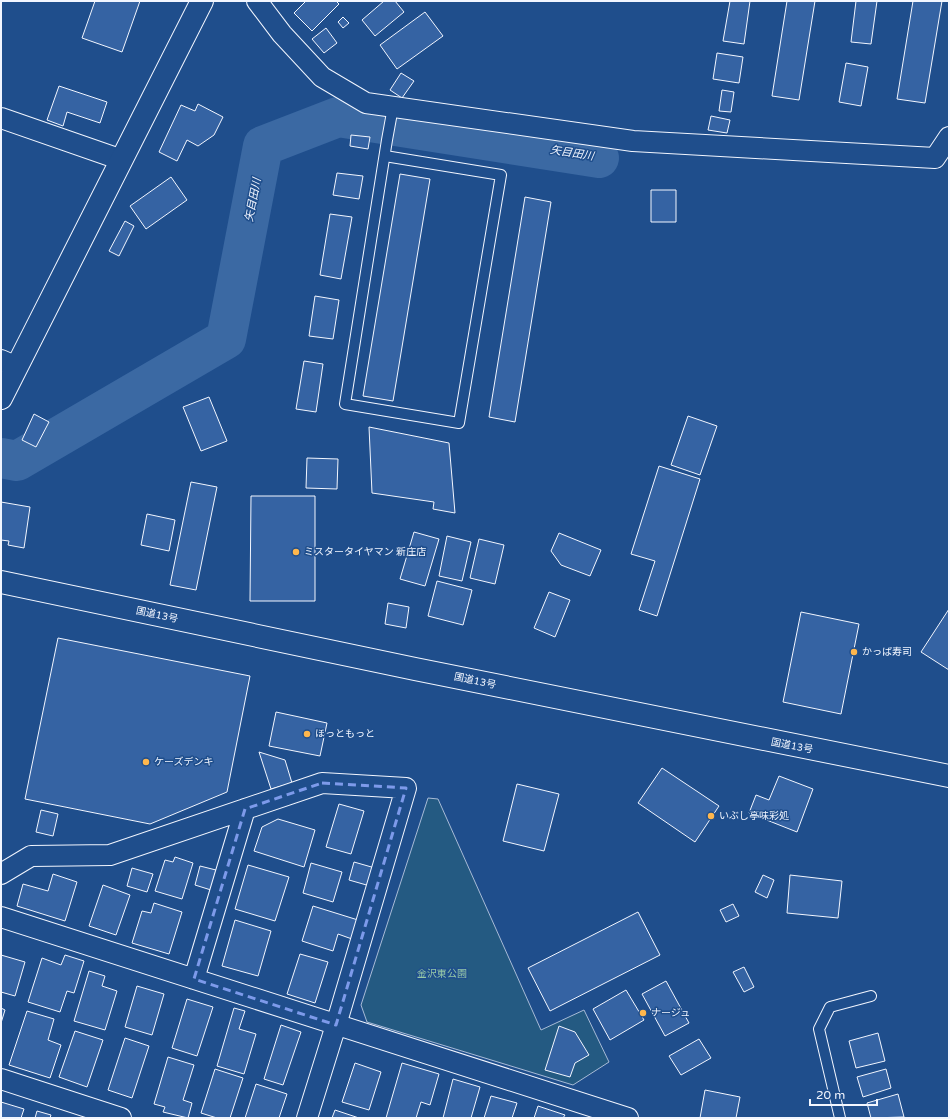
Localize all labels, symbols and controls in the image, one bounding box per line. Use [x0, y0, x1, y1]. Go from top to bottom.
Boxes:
water label: 矢目田川 [549, 143, 596, 163]
water label: 矢目田川 [242, 176, 264, 223]
place label: ミスタータイヤマン 新庄店 [304, 546, 426, 558]
marker: ミスタータイヤマン 新庄店 [291, 547, 301, 557]
street label: 国道13号 [135, 605, 179, 625]
place label: かっぱ寿司 [862, 646, 912, 658]
marker: かっぱ寿司 [849, 647, 859, 657]
street label: 国道13号 [453, 671, 497, 691]
place label: ほっともっと [315, 728, 375, 740]
marker: ほっともっと [302, 729, 312, 739]
street label: 国道13号 [770, 736, 814, 756]
place label: ケーズデンキ [154, 756, 214, 768]
marker: ケーズデンキ [141, 757, 151, 767]
place label: いぶし亭味彩処 [719, 810, 789, 822]
marker: いぶし亭味彩処 [706, 811, 716, 821]
park label: 金沢東公園 [417, 968, 467, 980]
place label: ナージュ [651, 1007, 690, 1019]
marker: ナージュ [638, 1008, 648, 1018]
scale bar [810, 1081, 877, 1107]
text: 20 m [816, 1088, 845, 1102]

